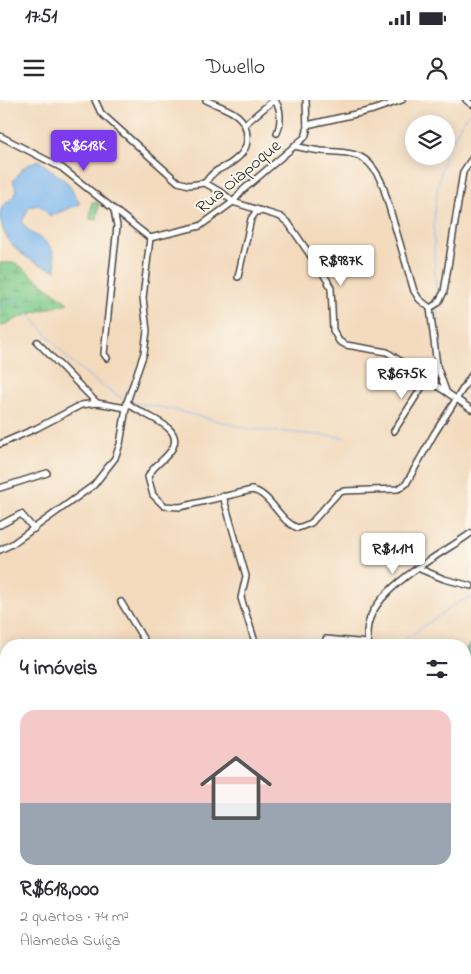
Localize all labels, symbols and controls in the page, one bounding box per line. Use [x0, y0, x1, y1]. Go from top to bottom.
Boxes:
text: 17:51 [25, 4, 57, 31]
text: Dwello [206, 52, 265, 84]
icon: menu [20, 54, 48, 82]
icon: person [423, 54, 451, 82]
map controls [405, 115, 455, 165]
button: layers [405, 115, 455, 165]
pin: R$618K [43, 130, 125, 172]
text: R$618K [62, 134, 106, 158]
street label: Rua Oiapoque [191, 134, 288, 221]
pin: R$987K [300, 244, 382, 287]
text: R$987K [319, 249, 363, 273]
pin: R$675K [361, 358, 443, 400]
text: R$675K [377, 362, 427, 386]
pin: R$1.1M [352, 532, 434, 575]
text: R$1.1M [372, 537, 414, 561]
text: 4 imóveis [20, 654, 98, 684]
icon: filters [423, 655, 451, 683]
icon: home [191, 743, 281, 833]
text: R$618,000 [20, 875, 99, 905]
text: 2 quartos · 74 m² [20, 905, 129, 929]
text: Alameda Suíça [20, 929, 120, 953]

